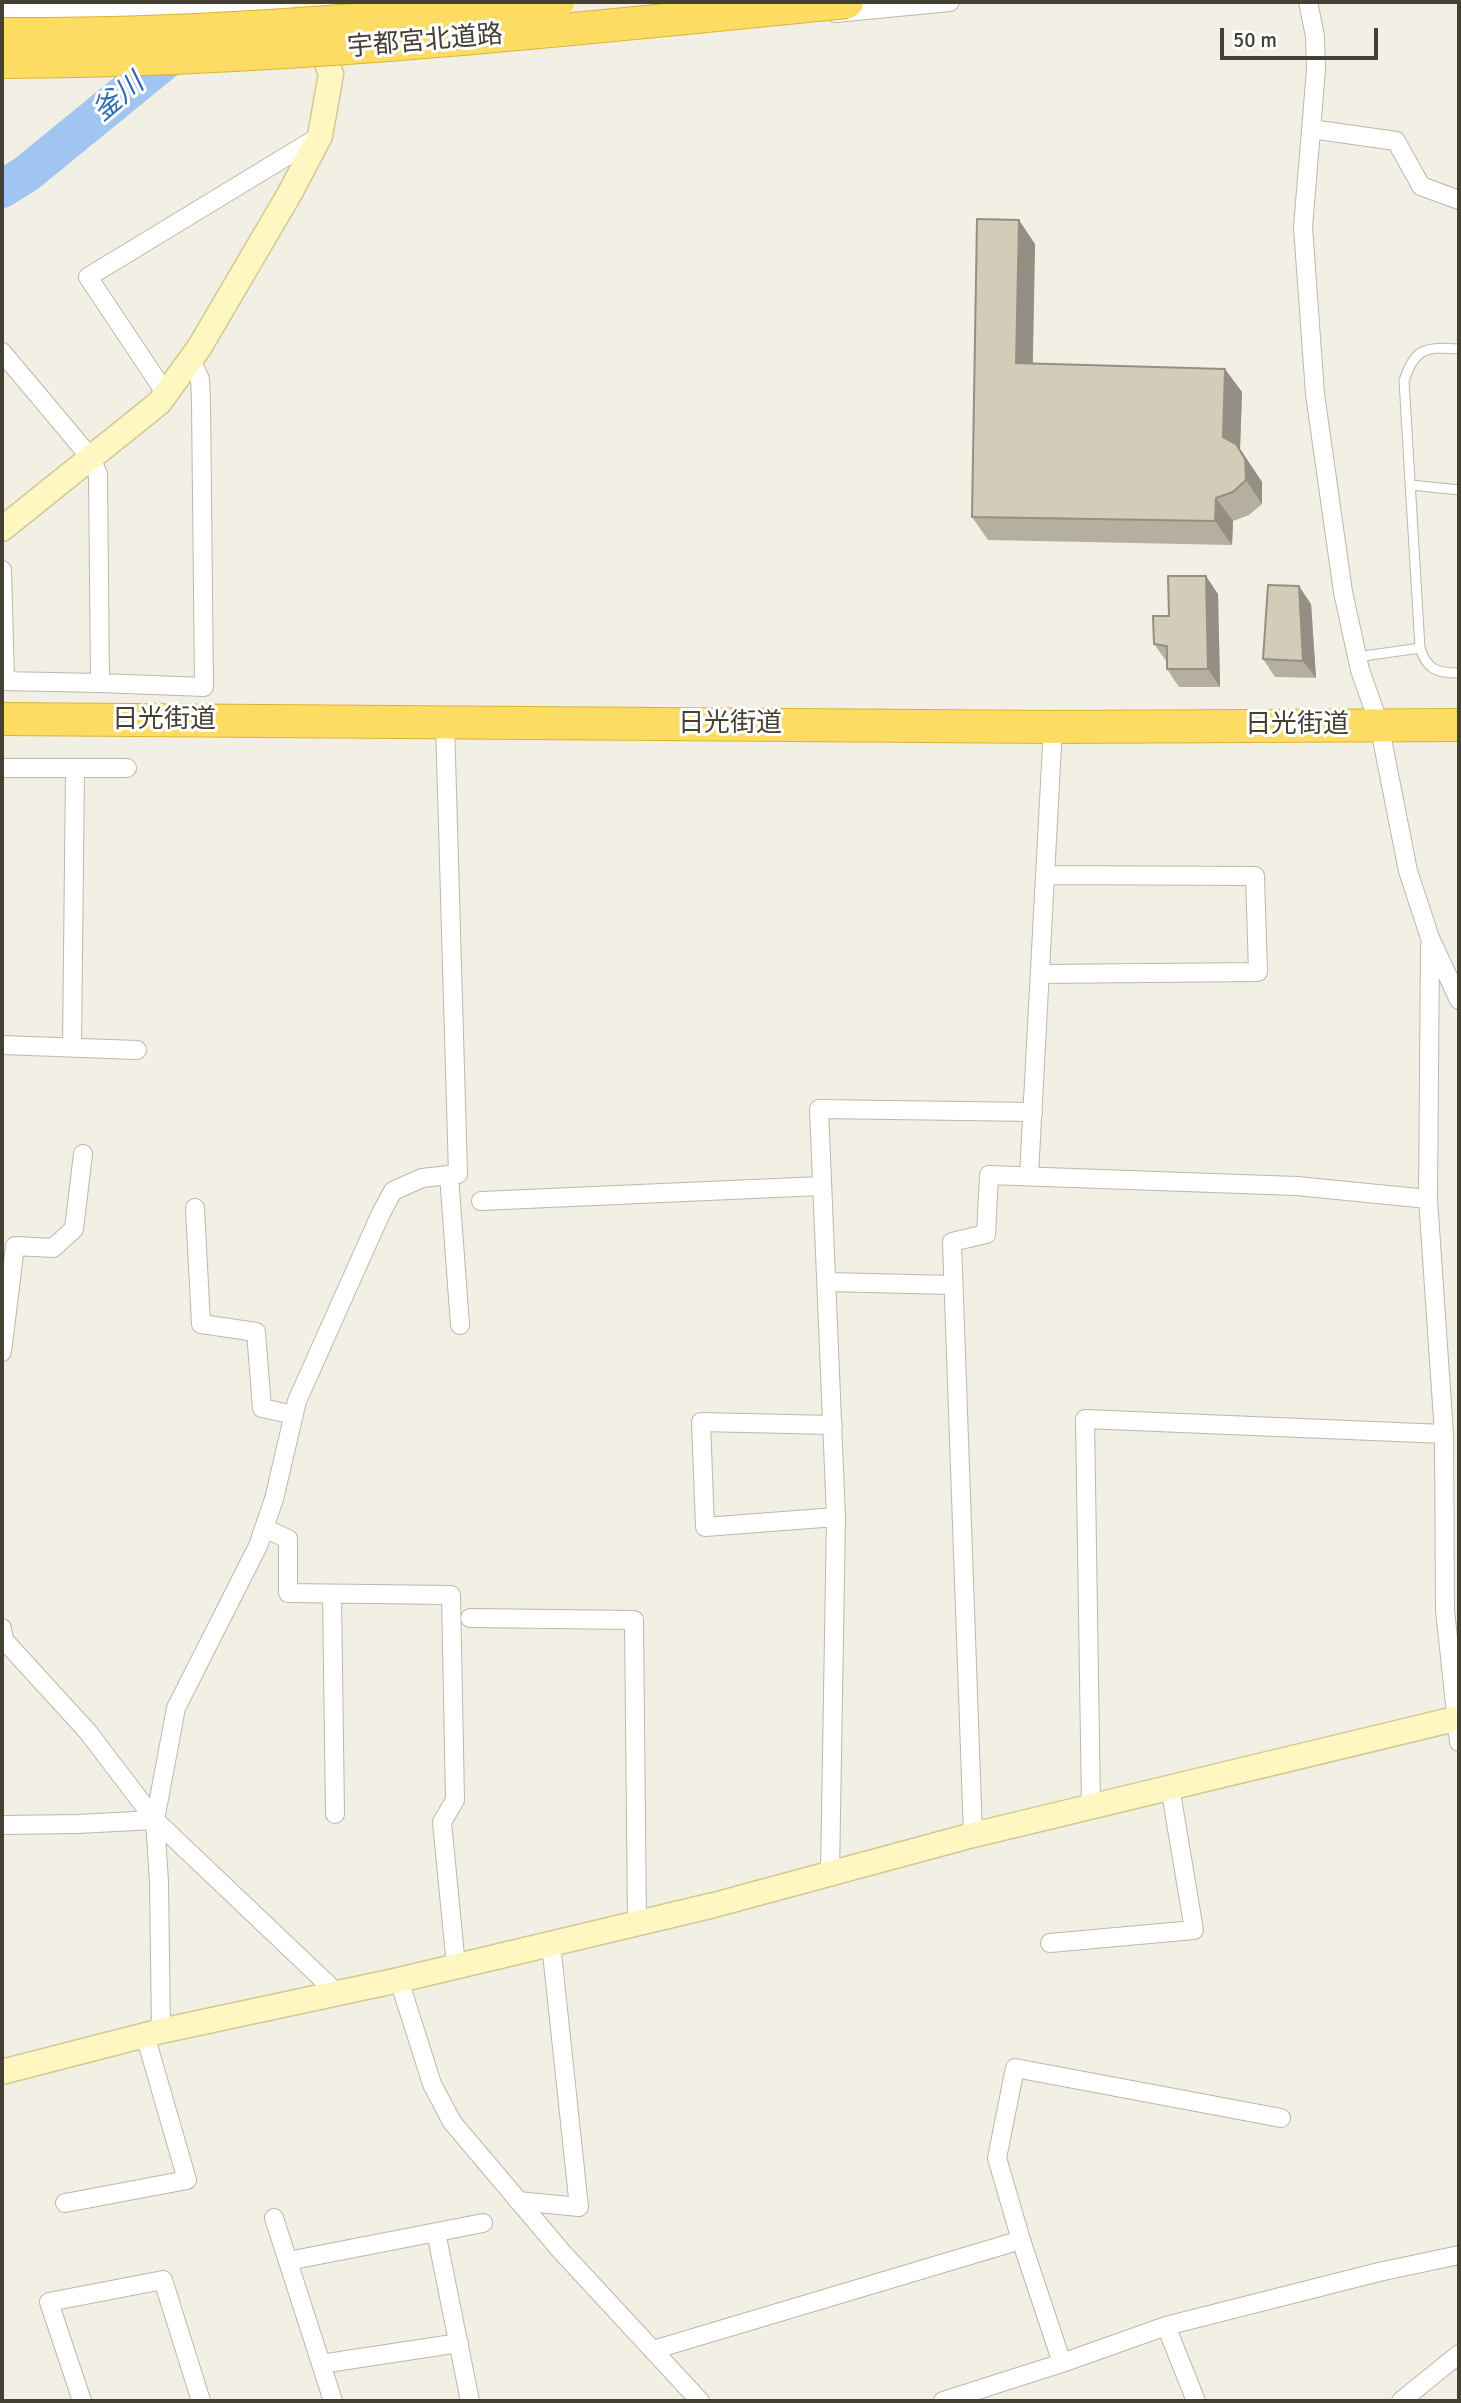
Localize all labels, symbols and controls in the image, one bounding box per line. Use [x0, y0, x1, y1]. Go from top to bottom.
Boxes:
scale bar [1223, 14, 1380, 58]
street label: 宇都宮北道路 [346, 20, 504, 64]
text: 50 m [1233, 27, 1277, 53]
water label: 釜川 [87, 67, 151, 129]
street label: 日光街道 [112, 704, 216, 736]
street label: 日光街道 [678, 708, 782, 740]
street label: 日光街道 [1245, 709, 1349, 741]

